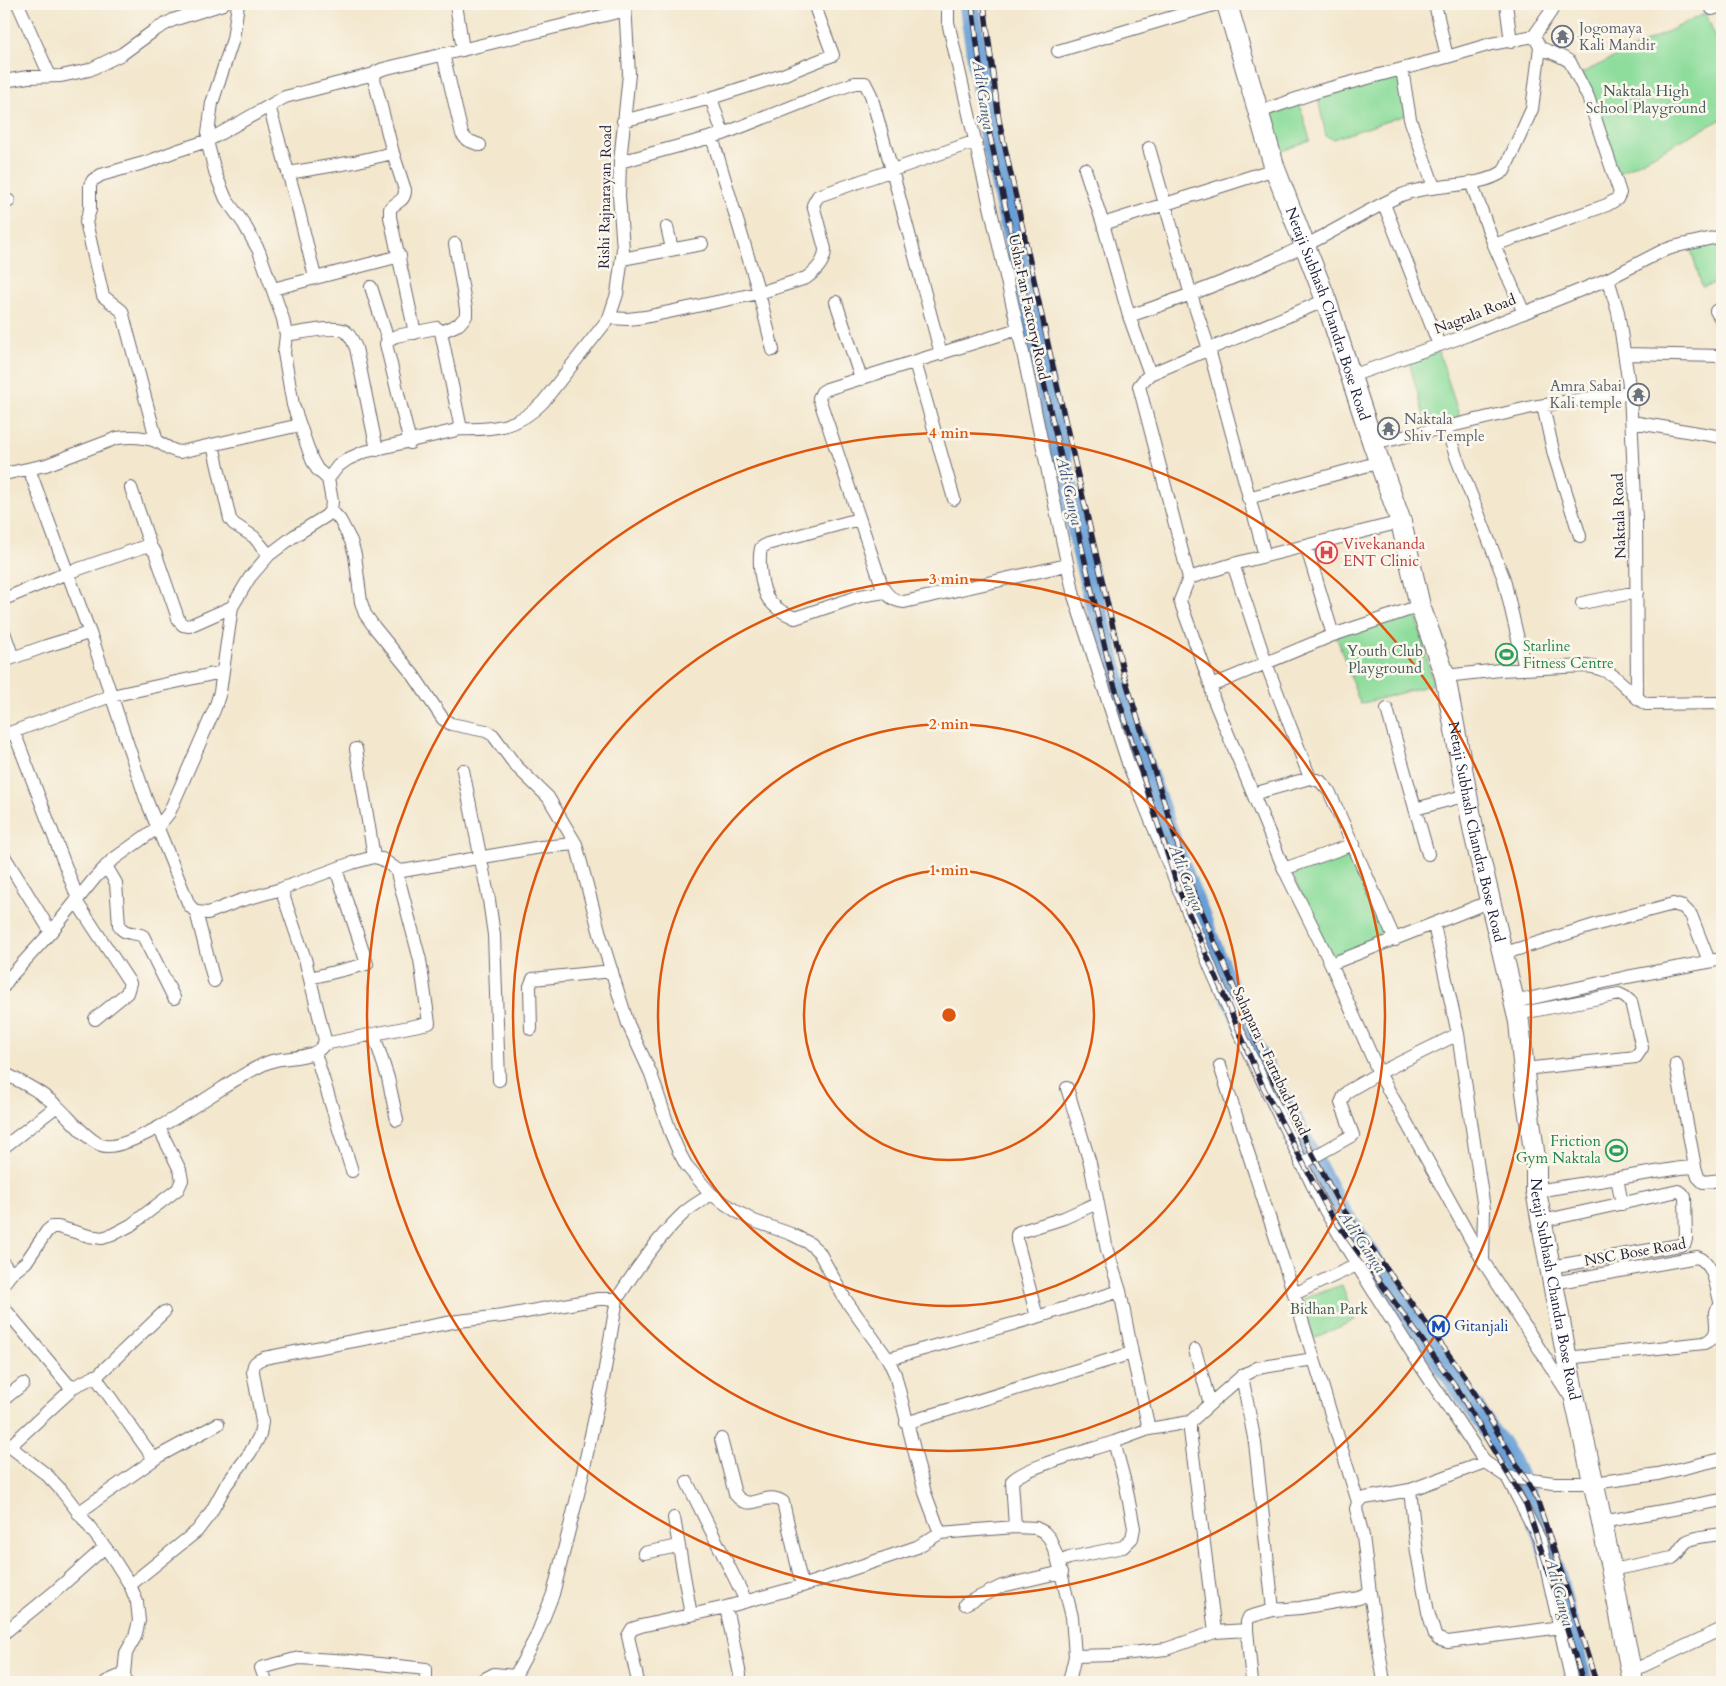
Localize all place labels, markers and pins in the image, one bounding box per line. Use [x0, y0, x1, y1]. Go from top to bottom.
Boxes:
place label: Jogomaya Kali Mandir [1577, 18, 1656, 55]
temple icon: Jogomaya Kali Mandir [1551, 25, 1575, 49]
place label: Amra Sabai Kali temple [1549, 376, 1622, 413]
temple icon: Amra Sabai Kali temple [1626, 383, 1650, 407]
place label: Naktala Shiv Temple [1404, 409, 1485, 446]
temple icon: Naktala Shiv Temple [1376, 416, 1400, 440]
place label: Vivekananda ENT Clinic [1343, 534, 1426, 571]
hospital icon: Vivekananda ENT Clinic [1315, 541, 1339, 565]
place label: Starline Fitness Centre [1523, 636, 1614, 673]
sports icon: Starline Fitness Centre [1495, 643, 1519, 667]
centre of rings [940, 1006, 958, 1024]
place label: Friction Gym Naktala [1516, 1131, 1602, 1168]
sports icon: Friction Gym Naktala [1605, 1138, 1629, 1162]
metro station icon: Gitanjali [1426, 1314, 1450, 1338]
place label: Gitanjali [1454, 1316, 1509, 1336]

